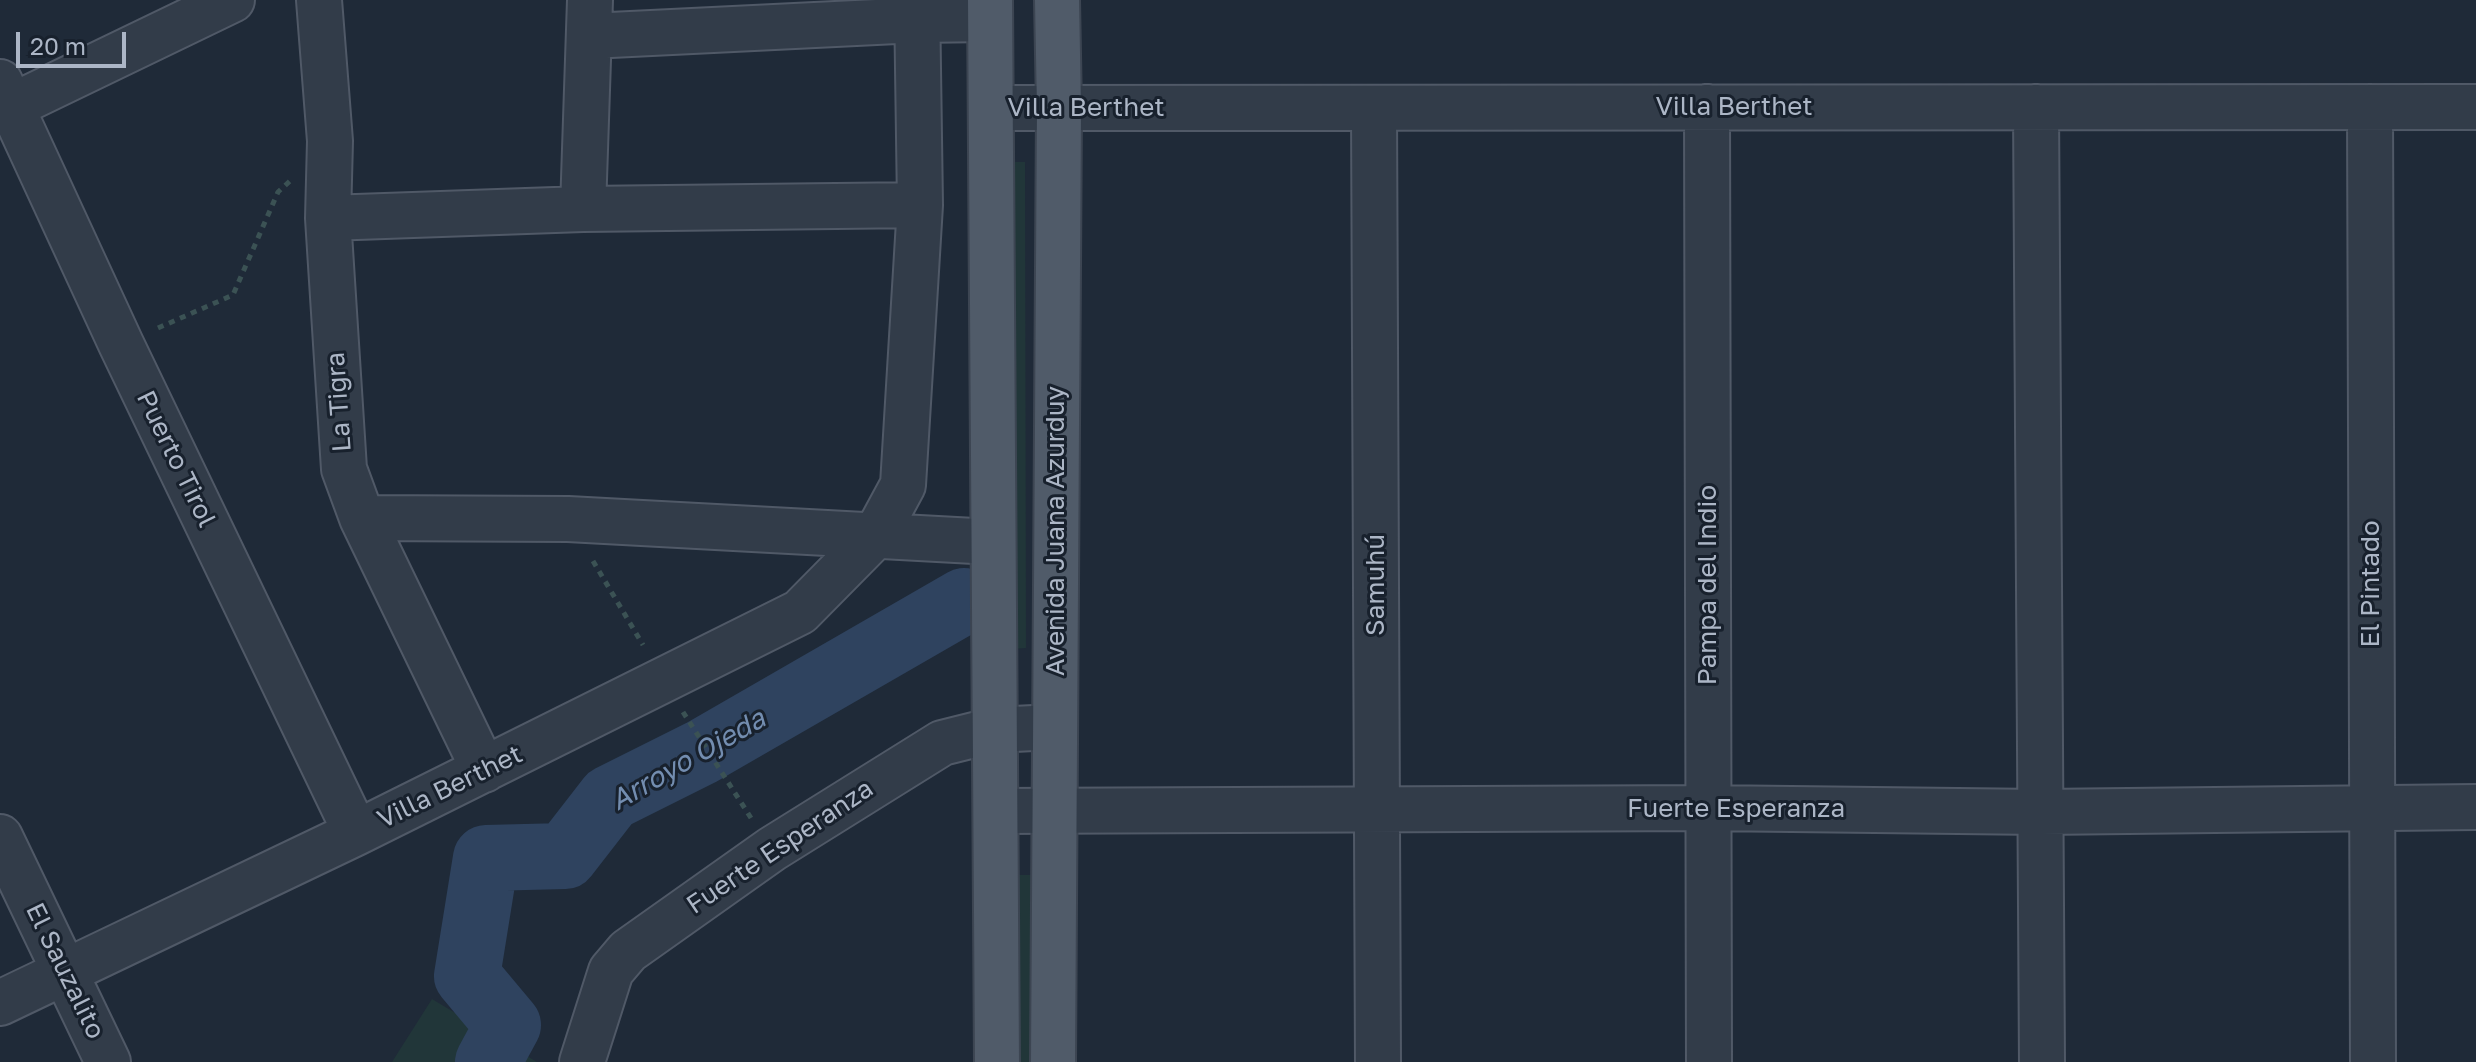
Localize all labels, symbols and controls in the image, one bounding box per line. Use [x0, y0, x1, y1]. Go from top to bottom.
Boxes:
scale bar [20, 16, 130, 66]
text: 20 m [30, 31, 86, 60]
street label: Villa Berthet [1655, 91, 1813, 123]
street label: Villa Berthet [1007, 92, 1165, 124]
street label: La Tigra [320, 351, 358, 453]
street label: Puerto Tirol [130, 386, 222, 532]
street label: Avenida Juana Azurduy [1040, 386, 1072, 676]
street label: Pampa del Indio [1692, 485, 1724, 685]
street label: El Pintado [2355, 520, 2387, 648]
street label: Samuhú [1360, 534, 1392, 636]
water label: Arroyo Ojeda [605, 702, 771, 818]
street label: Villa Berthet [372, 739, 528, 835]
street label: Fuerte Esperanza [681, 773, 879, 921]
street label: Fuerte Esperanza [1627, 793, 1845, 825]
street label: El Sauzalito [19, 898, 111, 1044]

